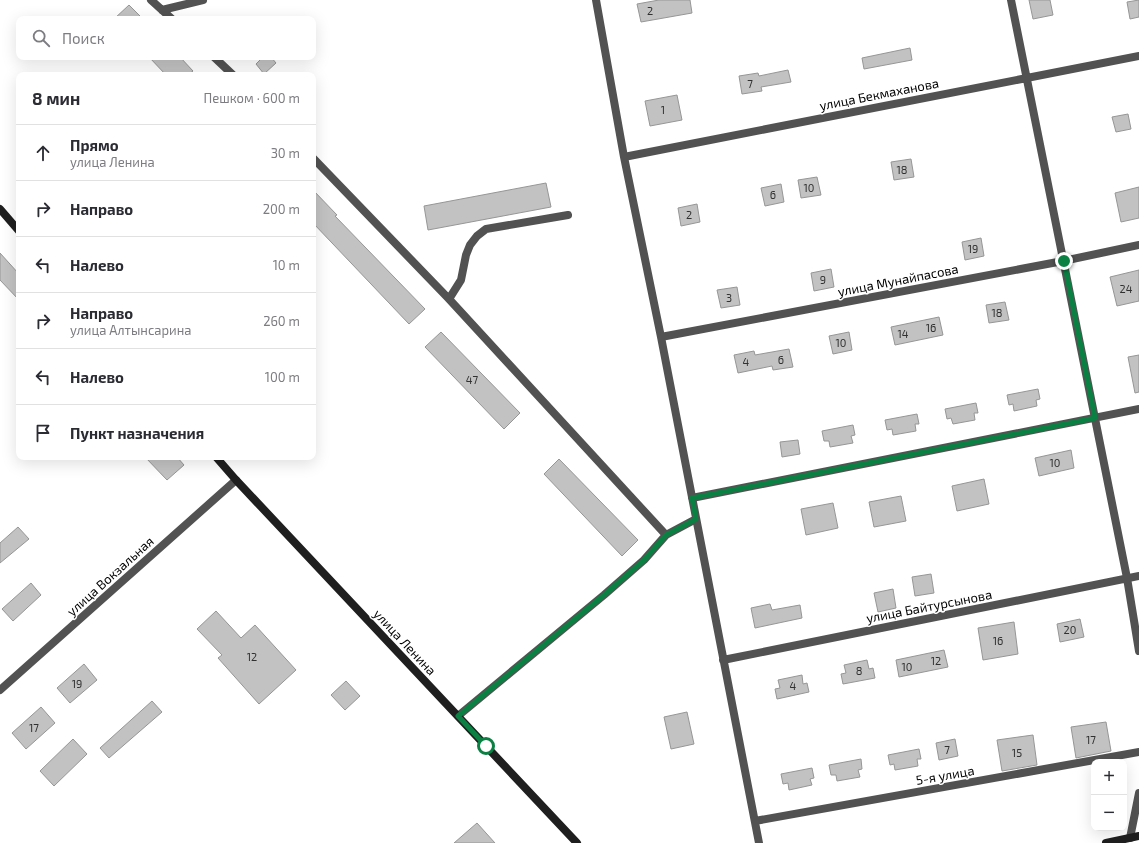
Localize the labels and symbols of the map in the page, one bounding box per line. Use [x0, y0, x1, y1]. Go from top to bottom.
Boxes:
house number: 2 [647, 4, 653, 17]
street label: улица Бекмаханова [818, 75, 940, 113]
house number: 7 [747, 77, 753, 90]
house number: 1 [661, 103, 665, 116]
house number: 18 [896, 163, 908, 176]
house number: 10 [803, 181, 815, 194]
house number: 6 [770, 188, 776, 201]
house number: 2 [686, 208, 692, 221]
house number: 19 [968, 242, 978, 255]
route end [1055, 252, 1073, 270]
street label: улица Мунайпасова [836, 260, 960, 300]
house number: 9 [820, 273, 826, 286]
house number: 24 [1120, 282, 1133, 295]
house number: 3 [726, 291, 732, 304]
house number: 18 [991, 306, 1003, 319]
house number: 16 [926, 321, 936, 334]
house number: 14 [897, 327, 909, 340]
house number: 10 [835, 336, 847, 349]
house number: 6 [778, 353, 784, 366]
house number: 4 [743, 355, 750, 368]
house number: 47 [466, 373, 479, 386]
house number: 10 [1049, 456, 1061, 469]
street label: улица Вокзальная [63, 533, 157, 619]
street label: улица Байтурсынова [865, 586, 993, 626]
street label: улица Ленина [370, 606, 440, 678]
house number: 20 [1064, 623, 1076, 636]
house number: 16 [993, 634, 1003, 647]
house number: 12 [247, 650, 257, 663]
house number: 12 [931, 654, 941, 667]
house number: 10 [901, 660, 913, 673]
house number: 8 [856, 664, 862, 677]
house number: 19 [72, 677, 82, 690]
house number: 4 [790, 679, 797, 692]
house number: 17 [29, 721, 39, 734]
house number: 17 [1086, 733, 1096, 746]
route start [477, 737, 495, 755]
house number: 7 [944, 743, 950, 756]
house number: 15 [1012, 746, 1022, 759]
street label: 5-я улица [915, 762, 975, 788]

